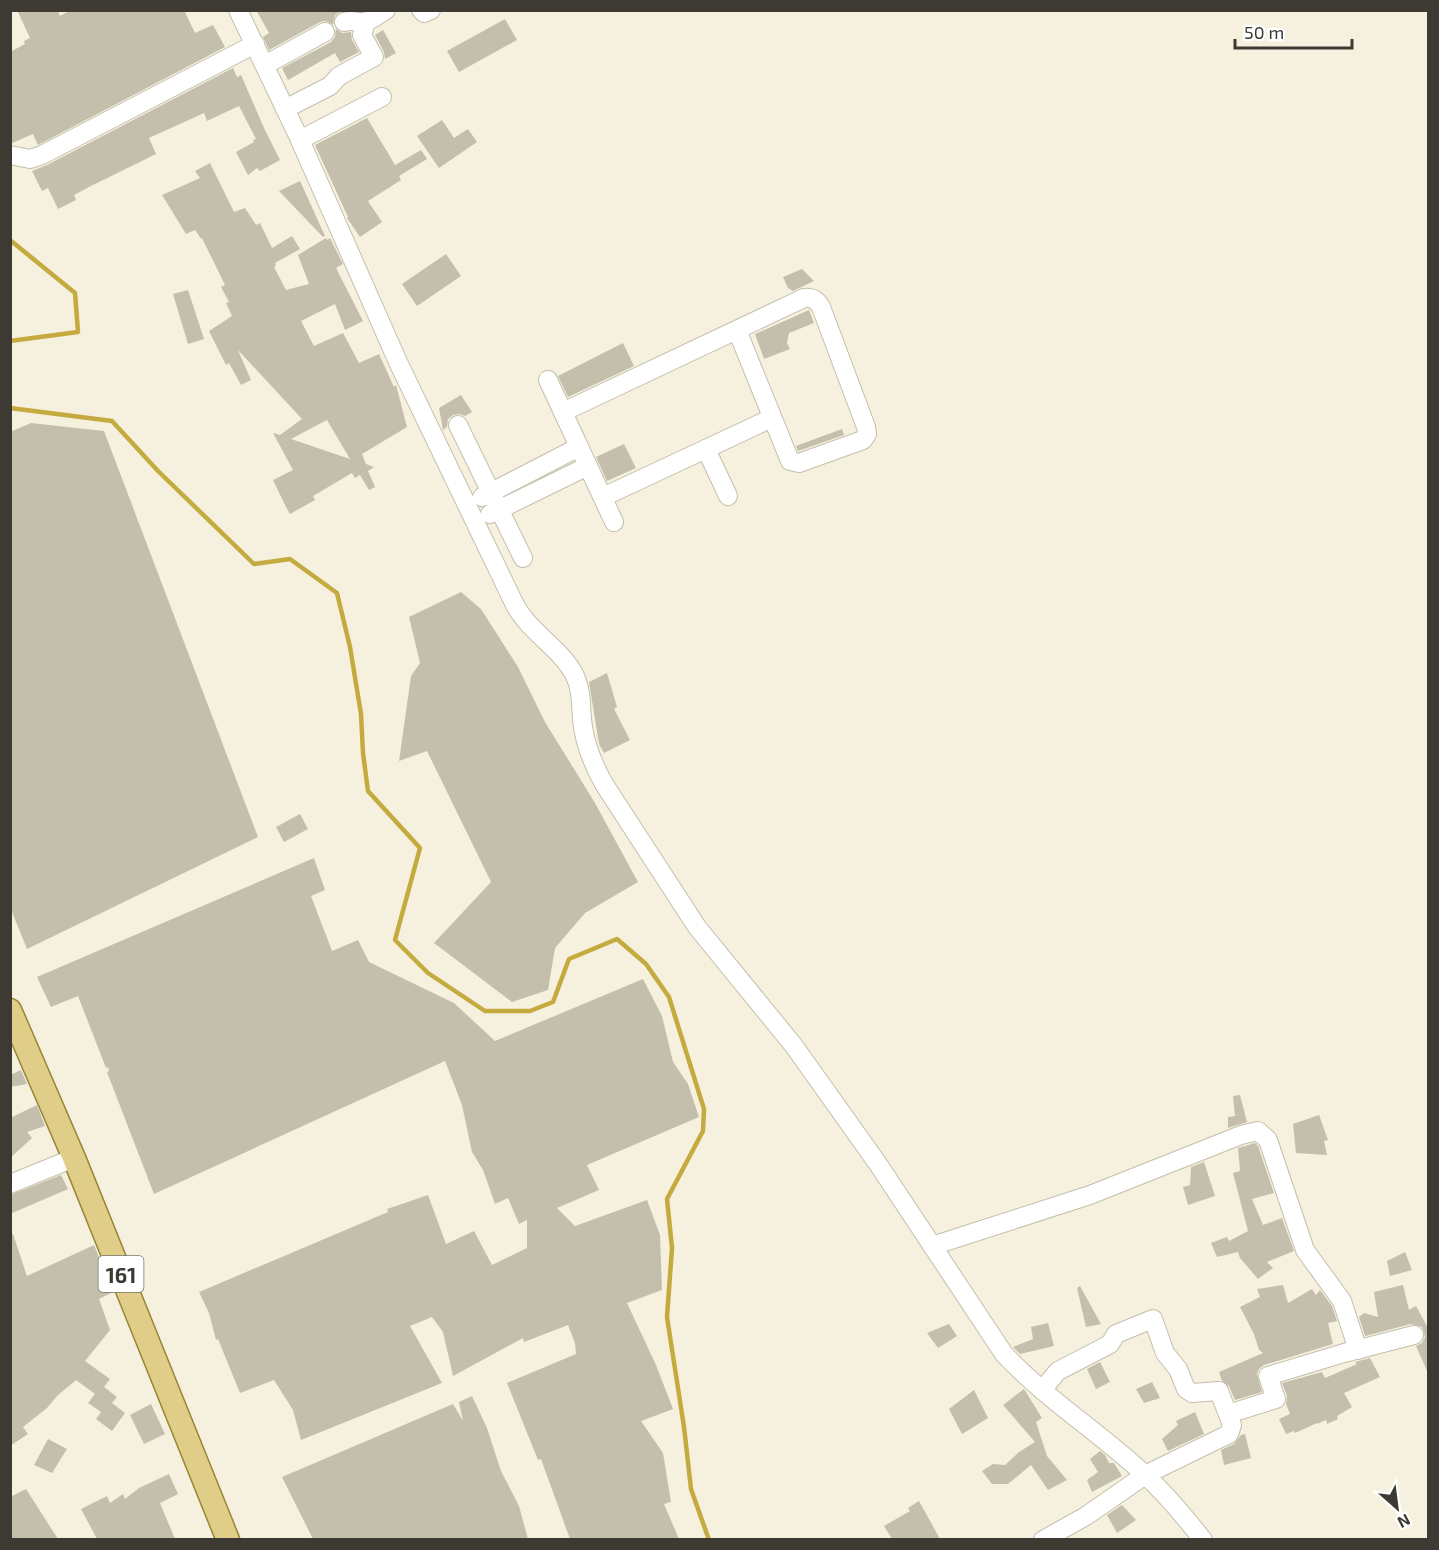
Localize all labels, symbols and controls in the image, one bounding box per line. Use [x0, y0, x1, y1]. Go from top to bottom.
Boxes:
scale bar [1235, 12, 1352, 50]
text: 50 m [1244, 21, 1284, 43]
road number: 161 [98, 1256, 144, 1292]
north arrow [1367, 1478, 1427, 1538]
text: N [1395, 1511, 1414, 1533]

